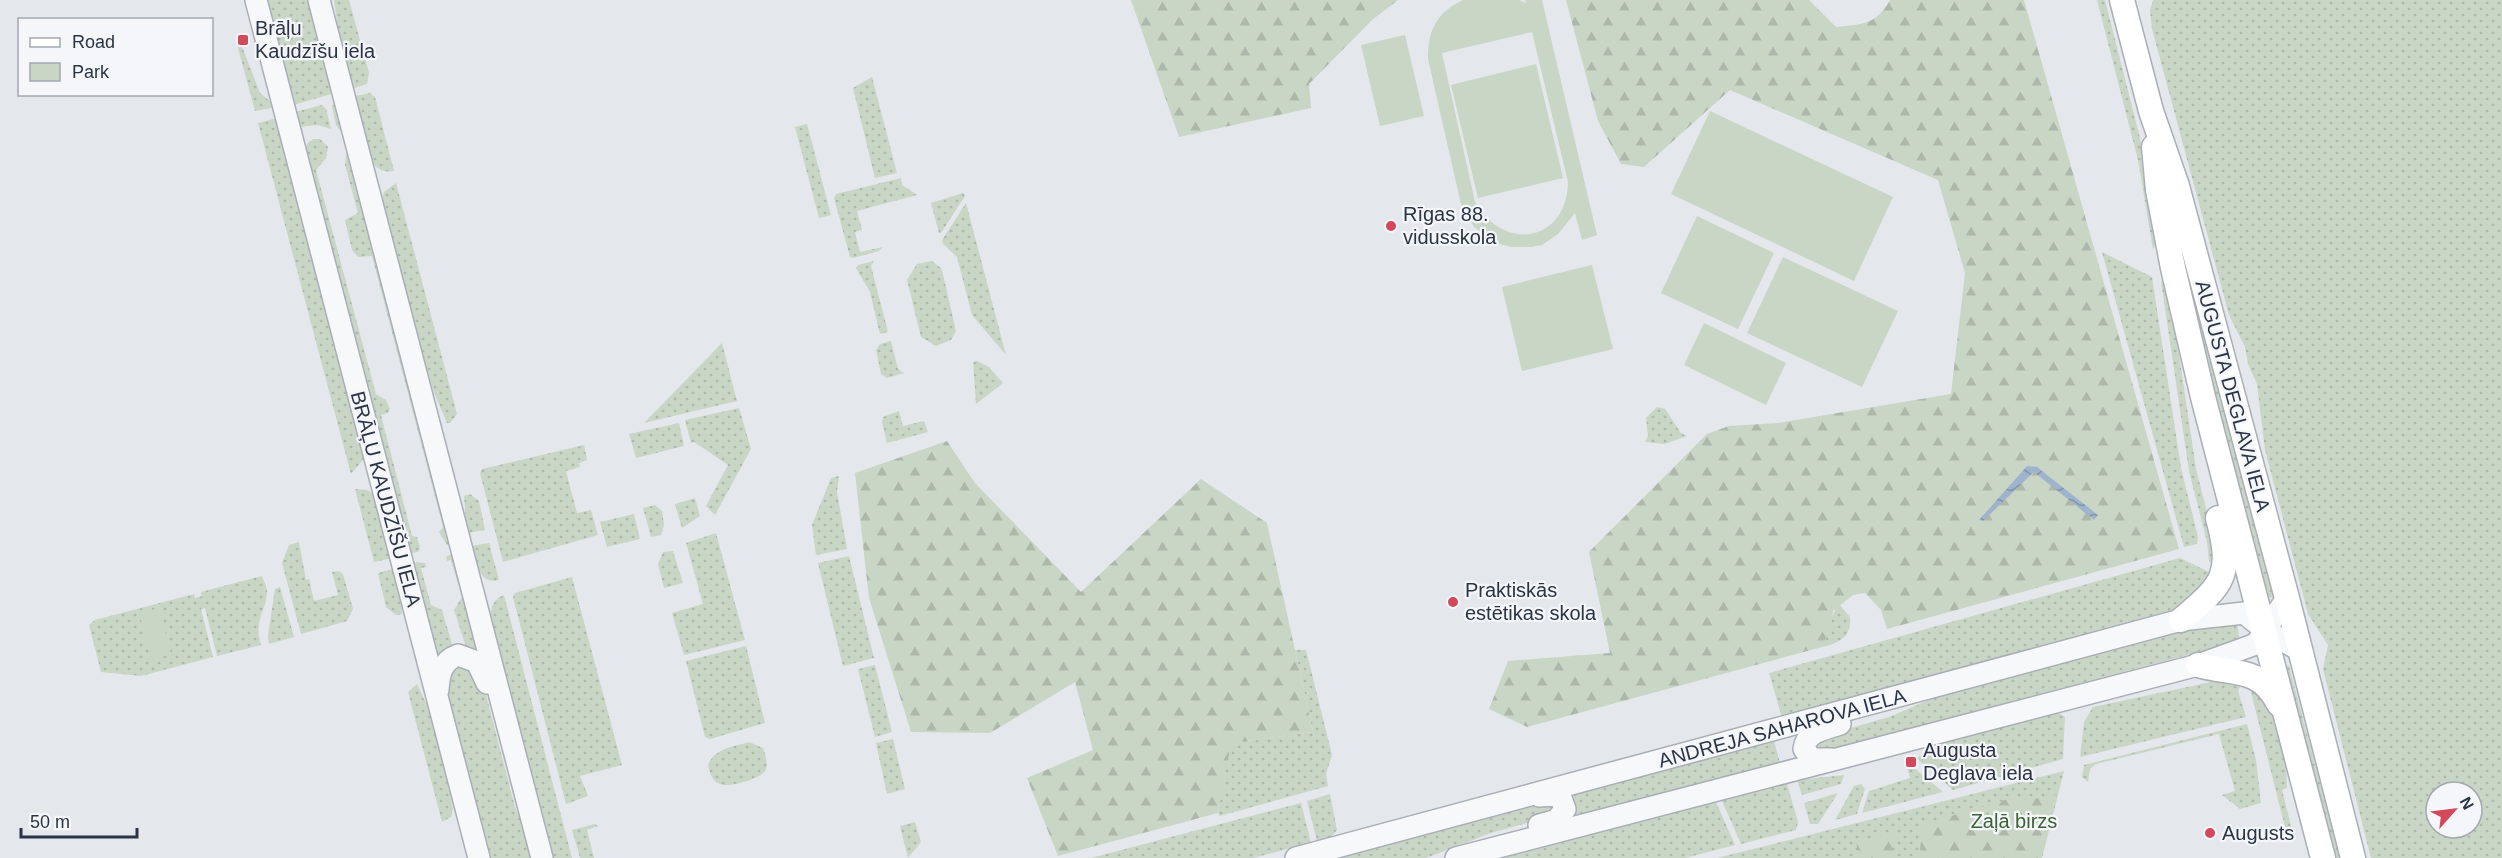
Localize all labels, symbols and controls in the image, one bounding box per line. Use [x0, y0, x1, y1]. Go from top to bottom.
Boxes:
place label: Brāļu Kaudzīšu iela [255, 17, 376, 62]
legend [18, 18, 213, 96]
text: Road [72, 32, 115, 52]
marker: Brāļu Kaudzīšu iela [236, 33, 250, 47]
text: Park [72, 62, 110, 82]
place label: Rīgas 88. vidusskola [1403, 203, 1497, 248]
marker: Rīgas 88. vidusskola [1384, 219, 1398, 233]
street label: AUGUSTA DEGLAVA IELA [2191, 278, 2275, 515]
street label: BRĀĻU KAUDZĪŠU IELA [347, 389, 426, 610]
place label: Praktiskās estētikas skola [1465, 579, 1597, 624]
marker: Praktiskās estētikas skola [1446, 595, 1460, 609]
street label: ANDREJA SAHAROVA IELA [1656, 684, 1909, 772]
place label: Augusta Deglava iela [1923, 739, 2034, 784]
marker: Augusta Deglava iela [1904, 755, 1918, 769]
north arrow [2424, 780, 2484, 840]
text: N [2457, 794, 2477, 812]
scale bar [21, 801, 136, 839]
park label: Zaļā birzs [1971, 810, 2057, 832]
text: 50 m [30, 812, 70, 832]
place label: Augusts [2222, 822, 2294, 844]
marker: Augusts [2203, 826, 2217, 840]

